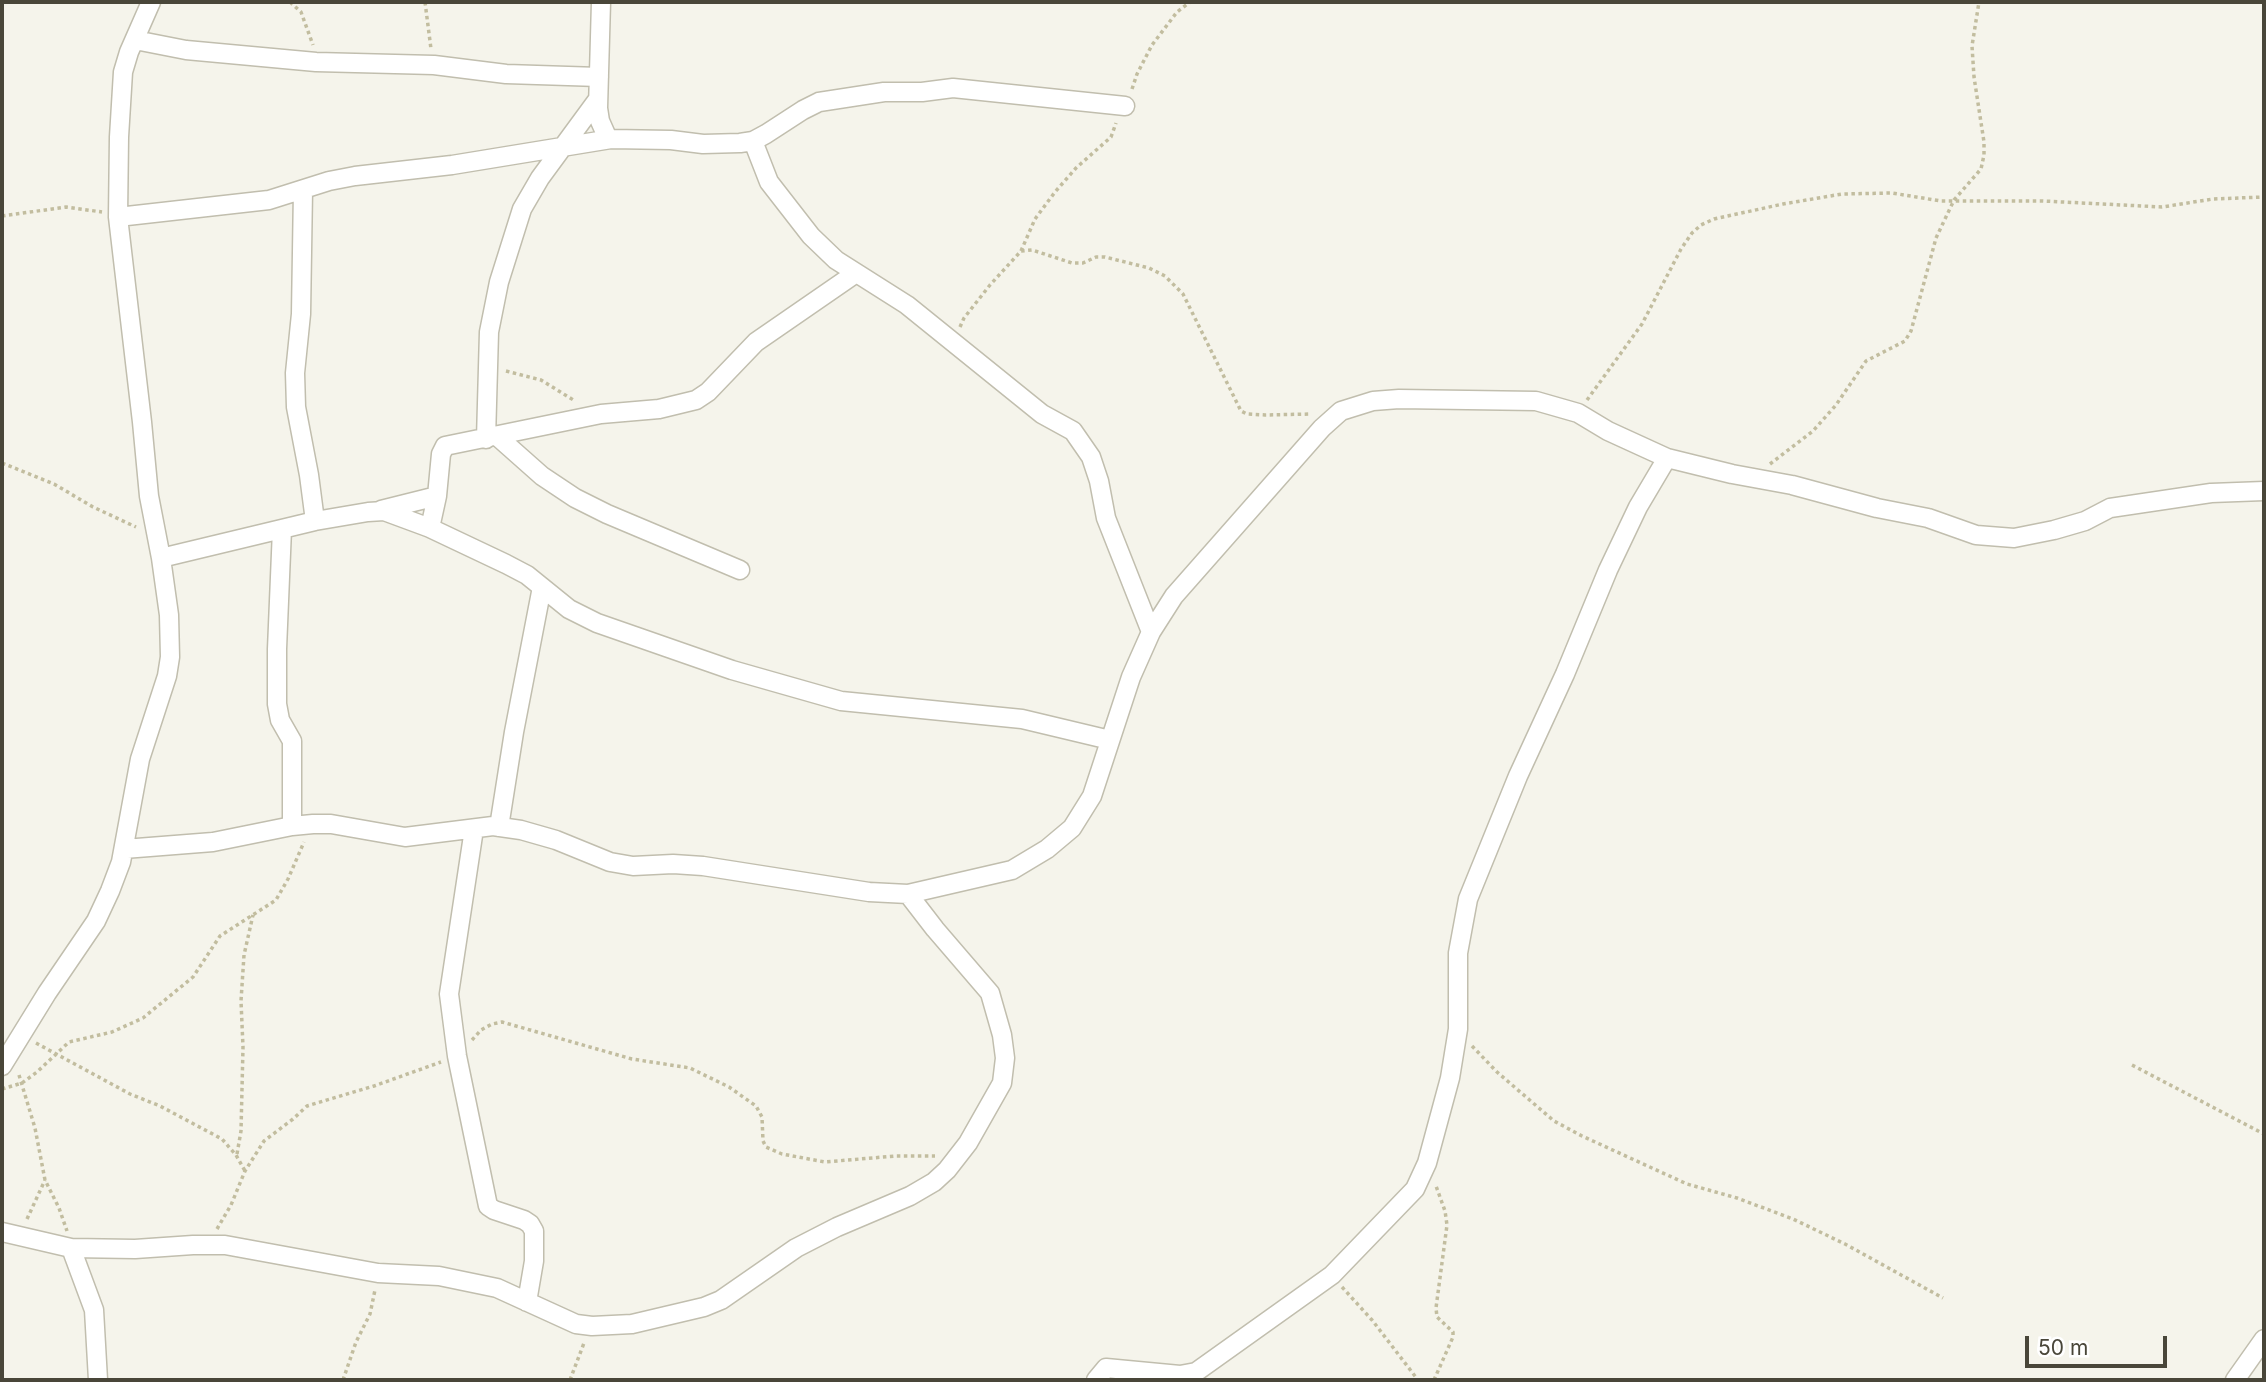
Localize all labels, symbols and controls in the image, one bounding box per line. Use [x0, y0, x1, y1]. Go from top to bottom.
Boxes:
scale bar [2028, 1322, 2170, 1366]
text: 50 m [2038, 1335, 2088, 1360]

